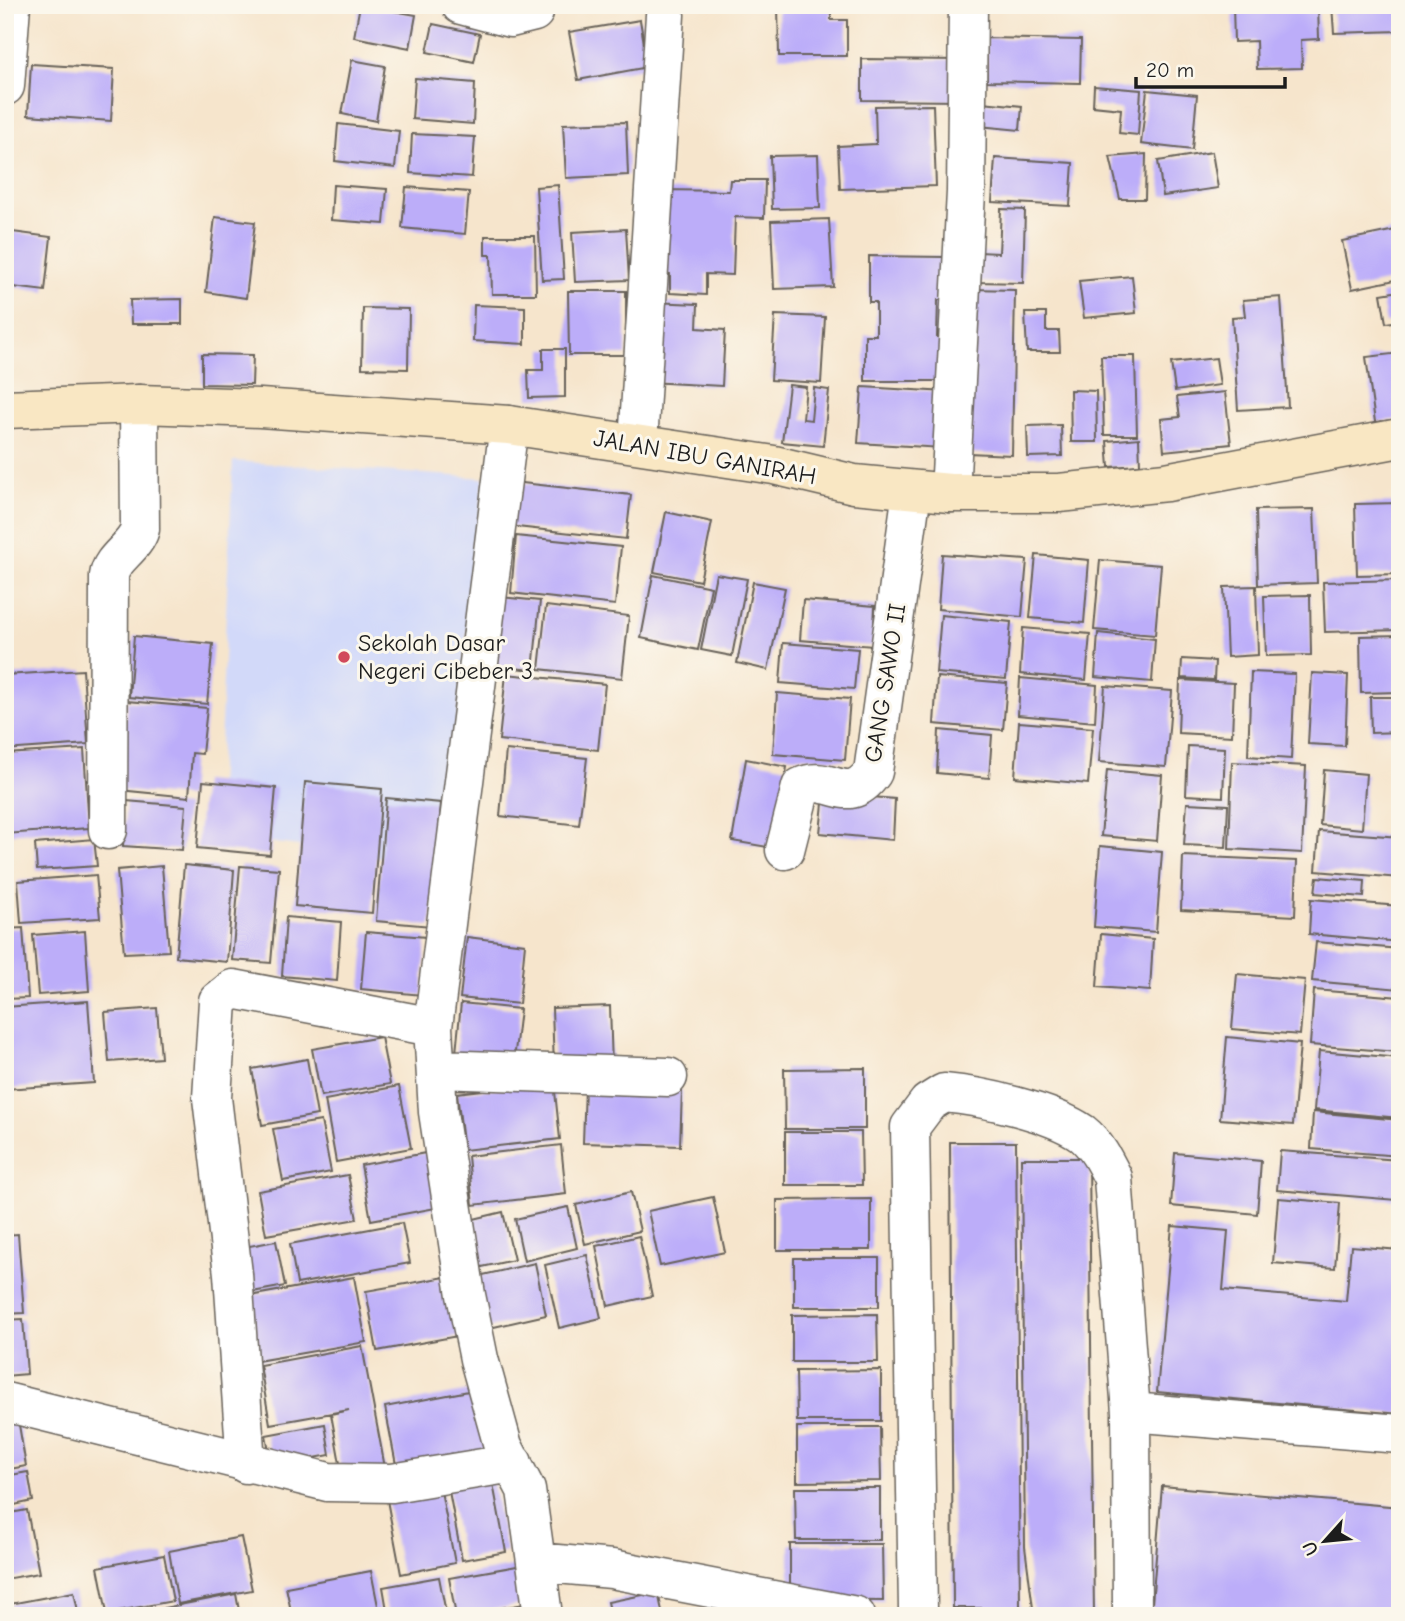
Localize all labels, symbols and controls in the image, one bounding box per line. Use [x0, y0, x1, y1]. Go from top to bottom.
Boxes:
scale bar [1136, 46, 1284, 90]
text: 20 m [1146, 58, 1194, 82]
street label: JALAN IBU GANIRAH [592, 424, 818, 490]
street label: GANG SAWO II [859, 602, 911, 764]
place label: Sekolah Dasar Negeri Cibeber 3 [358, 629, 533, 685]
marker: Sekolah Dasar Negeri Cibeber 3 [336, 649, 352, 665]
north arrow [1290, 1506, 1360, 1576]
text: U [1298, 1538, 1323, 1559]

